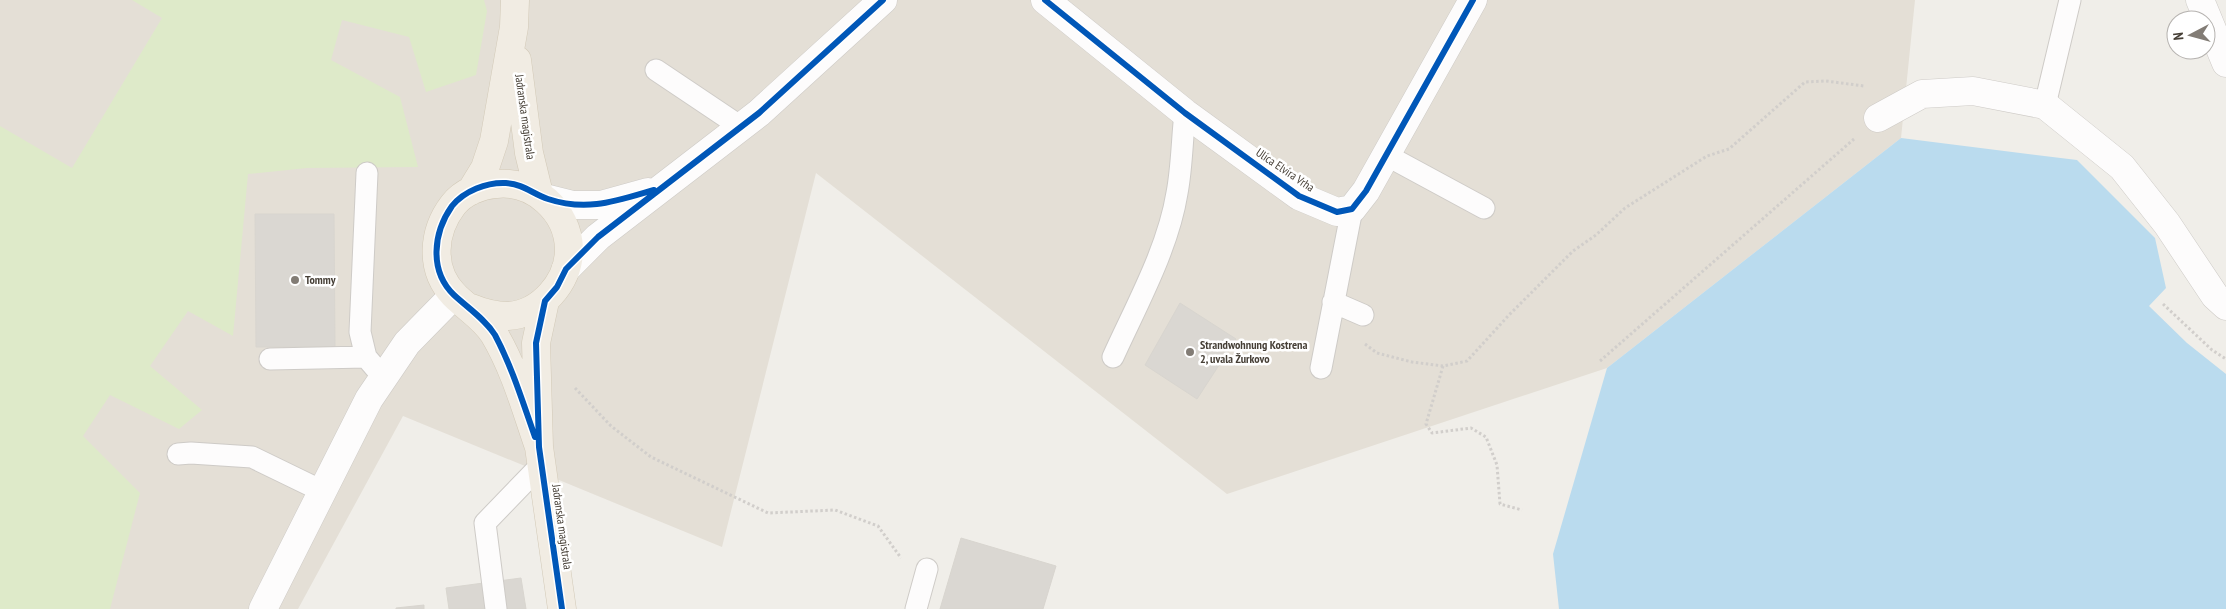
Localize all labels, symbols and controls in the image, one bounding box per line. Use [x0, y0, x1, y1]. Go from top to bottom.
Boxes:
north arrow [2166, 10, 2216, 60]
text: N [2169, 32, 2187, 41]
street label: Jadranska magistrala [512, 72, 539, 161]
street label: Ulica Elvira Vrha [1253, 145, 1318, 195]
place label: Tommy [305, 272, 336, 287]
marker: Tommy [289, 274, 301, 286]
place label: Strandwohnung Kostrena 2, uvala Žurkovo [1200, 337, 1307, 366]
marker: Strandwohnung Kostrena 2, uvala Žurkovo [1184, 346, 1196, 358]
street label: Jadranska magistrala [549, 482, 576, 571]

